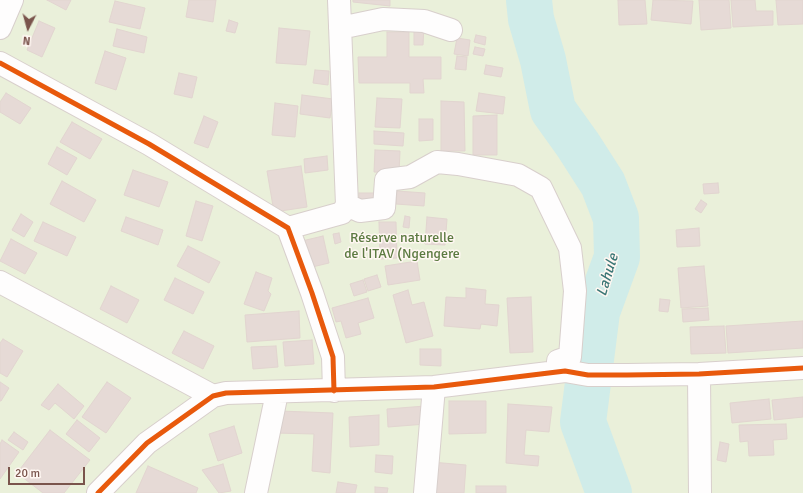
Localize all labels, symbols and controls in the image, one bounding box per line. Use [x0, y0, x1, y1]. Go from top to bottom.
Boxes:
north arrow [8, 8, 48, 48]
text: N [22, 34, 31, 47]
park label: Réserve naturelle de l'ITAV (Ngengere [344, 230, 460, 262]
water label: Lahule [593, 252, 623, 298]
scale bar [10, 459, 87, 485]
text: 20 m [15, 466, 40, 481]

